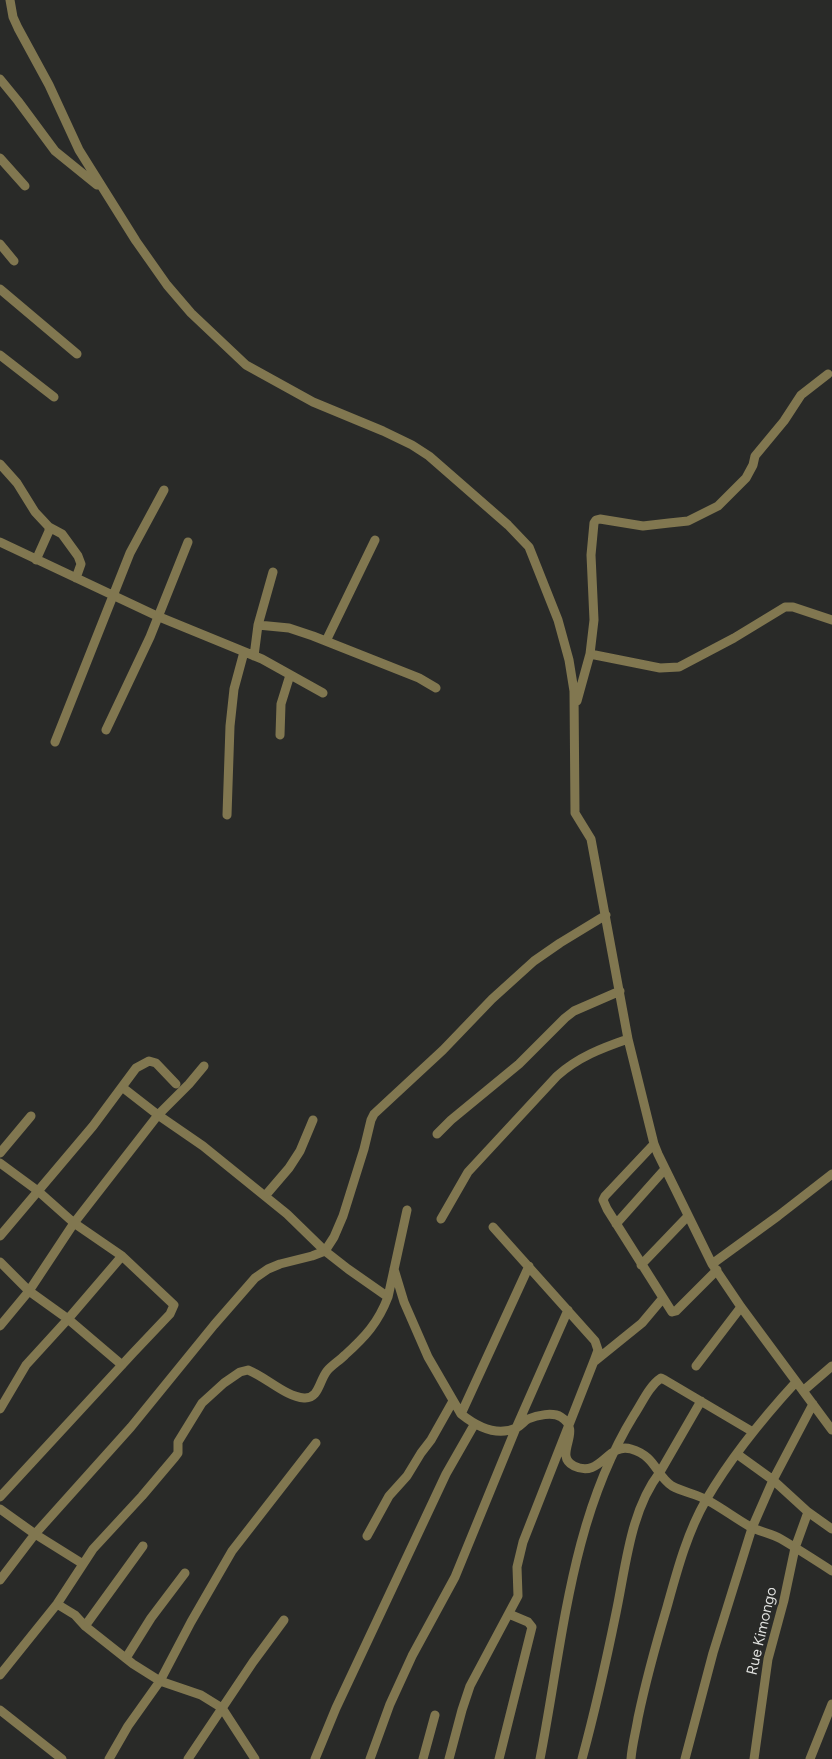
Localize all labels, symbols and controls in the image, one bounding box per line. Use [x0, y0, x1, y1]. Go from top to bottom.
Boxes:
street label: Rue Kimongo [743, 1585, 781, 1677]

